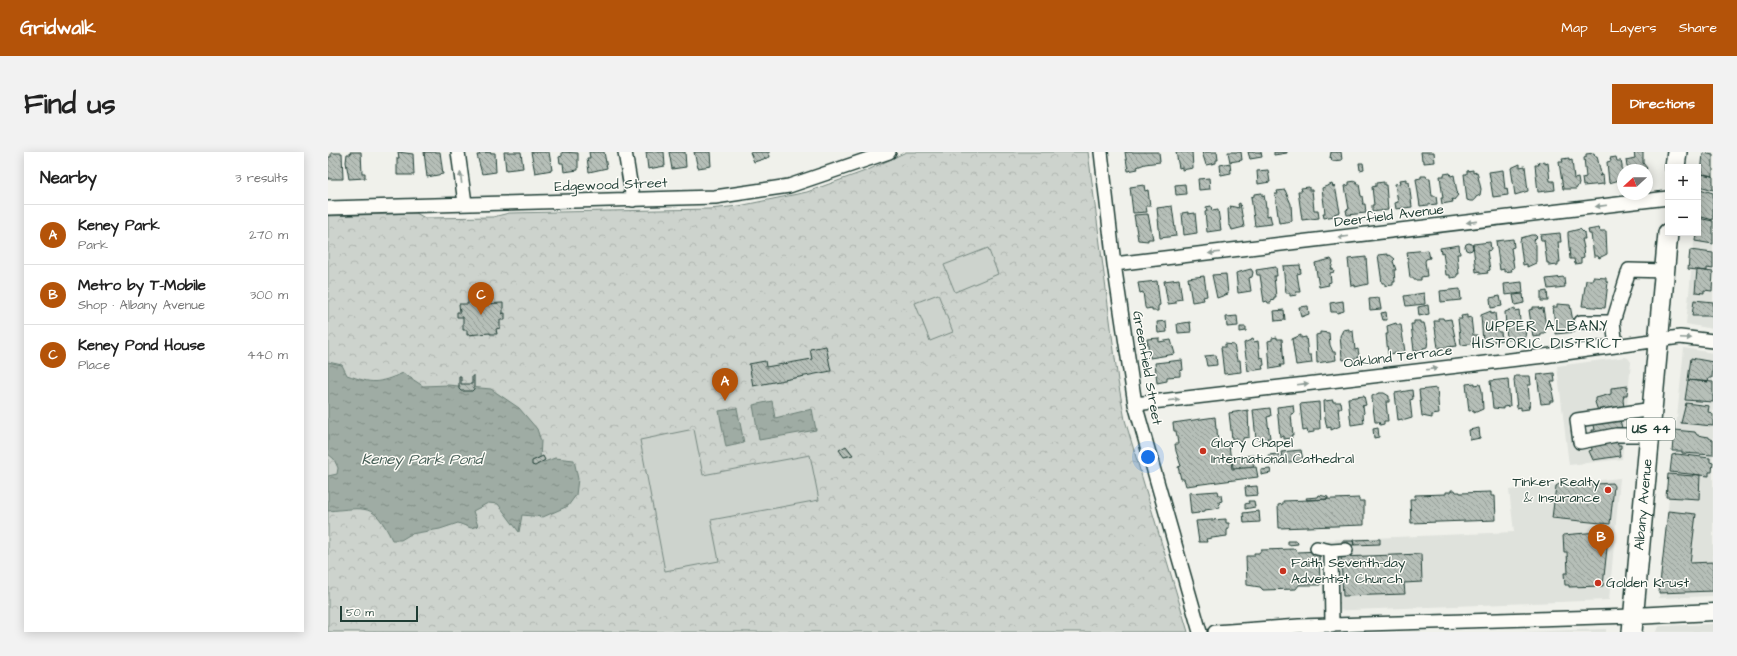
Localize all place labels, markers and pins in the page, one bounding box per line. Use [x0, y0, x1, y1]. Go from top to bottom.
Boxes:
pin: C [468, 282, 494, 315]
pin: A [712, 368, 738, 401]
place label: Glory Chapel International Cathedral [1211, 433, 1354, 469]
marker: Glory Chapel International Cathedral [1198, 446, 1208, 456]
place label: Tinker Realty & Insurance [1512, 472, 1600, 508]
marker: Tinker Realty & Insurance [1603, 485, 1613, 495]
pin: B [1588, 524, 1614, 557]
place label: Faith Seventh-day Adventist Church [1291, 553, 1406, 589]
marker: Faith Seventh-day Adventist Church [1278, 566, 1288, 576]
place label: Golden Krust [1606, 573, 1689, 593]
marker: Golden Krust [1593, 578, 1603, 588]

